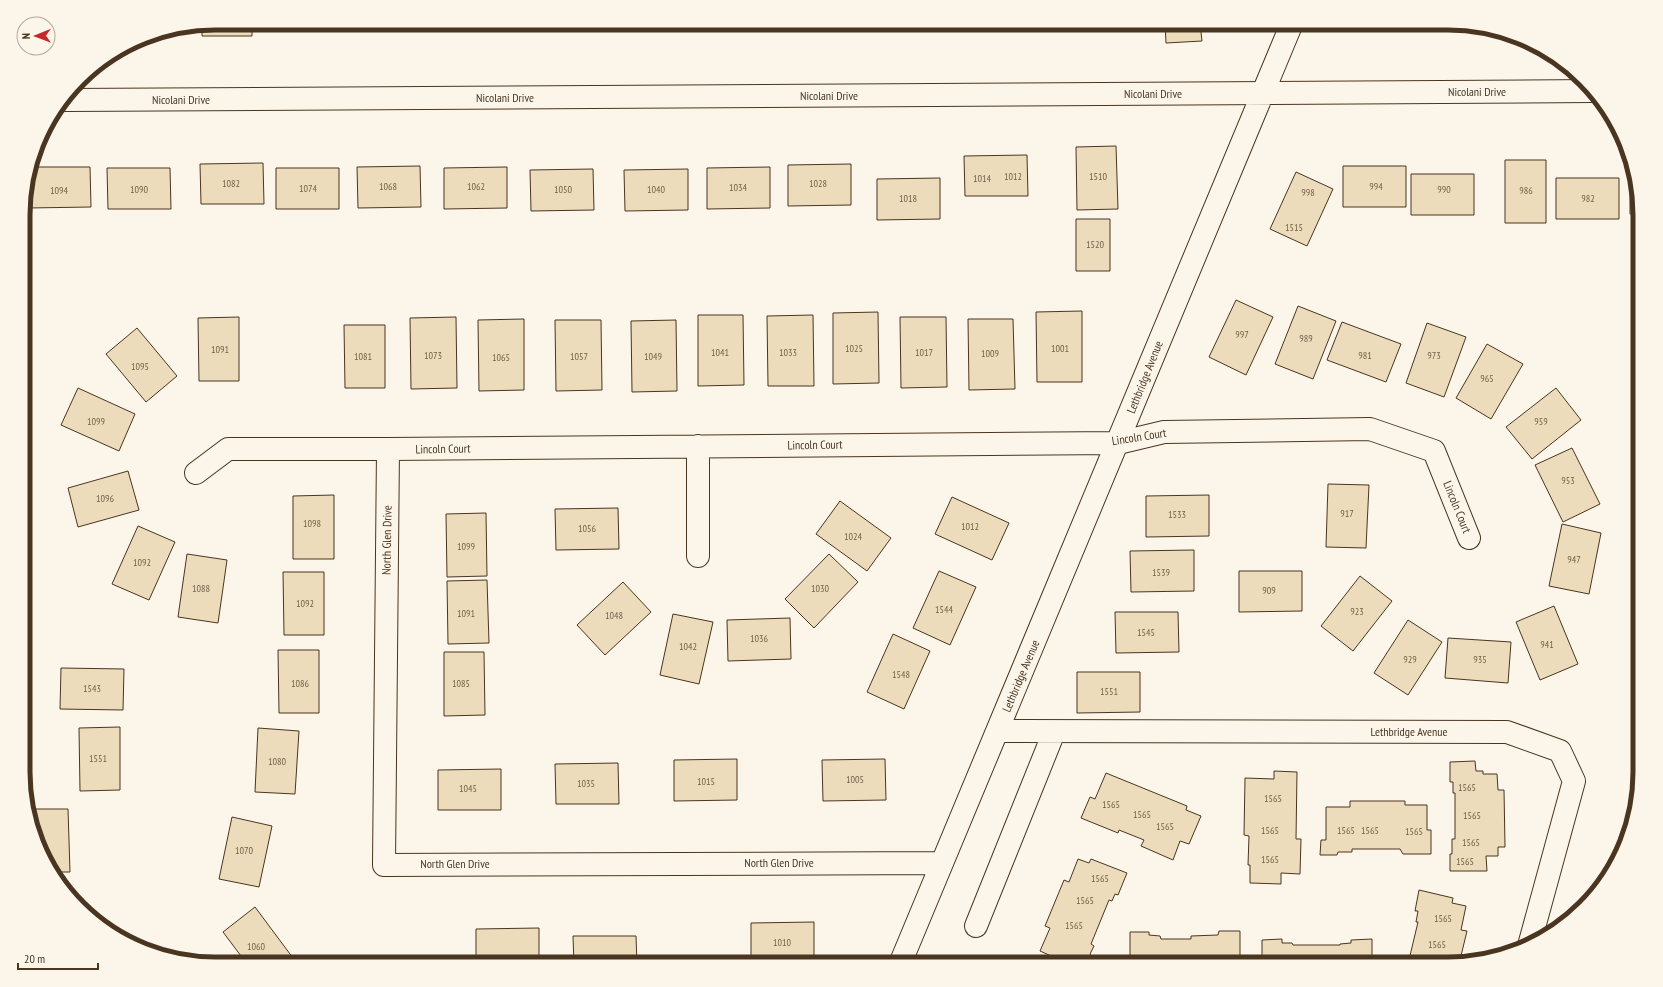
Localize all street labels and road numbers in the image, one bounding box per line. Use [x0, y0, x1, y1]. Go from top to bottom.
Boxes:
street label: Nicolani Drive [1448, 84, 1506, 99]
street label: Nicolani Drive [1124, 86, 1182, 101]
street label: Nicolani Drive [800, 88, 858, 103]
street label: Nicolani Drive [476, 90, 534, 105]
street label: Nicolani Drive [152, 92, 210, 107]
street label: Lethbridge Avenue [1123, 338, 1166, 415]
street label: Lincoln Court [1111, 425, 1168, 448]
street label: Lincoln Court [787, 437, 843, 452]
street label: Lincoln Court [415, 441, 471, 456]
street label: Lincoln Court [1440, 478, 1475, 536]
street label: North Glen Drive [378, 505, 395, 575]
street label: Lethbridge Avenue [999, 637, 1043, 714]
street label: Lethbridge Avenue [1371, 724, 1448, 739]
street label: North Glen Drive [744, 855, 814, 870]
street label: North Glen Drive [420, 856, 490, 871]

